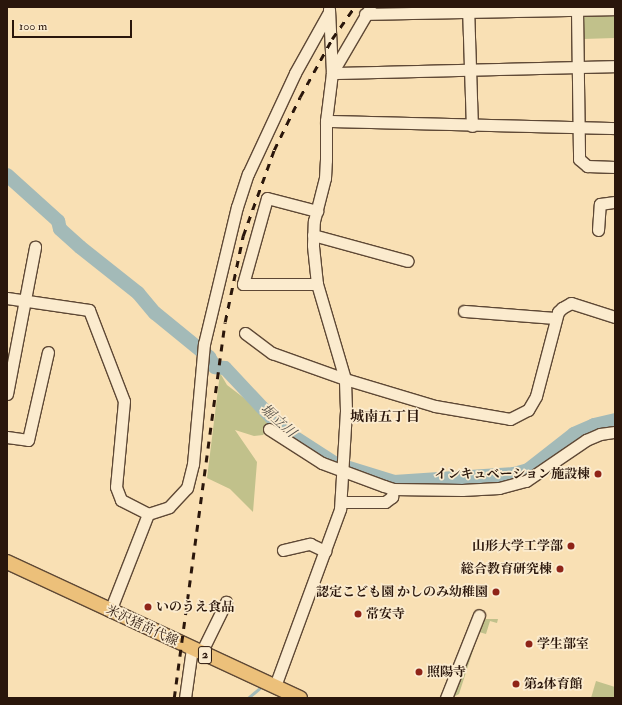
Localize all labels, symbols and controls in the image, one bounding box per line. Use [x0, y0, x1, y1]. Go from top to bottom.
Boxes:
scale bar [14, 12, 134, 38]
text: 100 m [19, 19, 47, 34]
water label: 堀立川 [257, 401, 299, 441]
district label: 城南五丁目 [350, 409, 420, 425]
place label: インキュベーション施設棟 [434, 466, 590, 482]
marker: インキュベーション施設棟 [593, 469, 603, 479]
place label: 山形大学工学部 [472, 538, 563, 554]
marker: 山形大学工学部 [566, 541, 576, 551]
place label: 総合教育研究棟 [461, 561, 552, 577]
marker: 総合教育研究棟 [555, 564, 565, 574]
place label: 認定こども園 かしのみ幼稚園 [316, 584, 488, 600]
marker: 認定こども園 かしのみ幼稚園 [491, 587, 501, 597]
place label: いのうえ食品 [156, 599, 234, 615]
street label: 米沢猪苗代線 [103, 602, 181, 650]
marker: いのうえ食品 [143, 602, 153, 612]
place label: 常安寺 [366, 606, 405, 622]
marker: 常安寺 [353, 609, 363, 619]
place label: 学生部室 [537, 636, 589, 652]
marker: 学生部室 [524, 639, 534, 649]
road number: 2 [197, 645, 213, 665]
place label: 照陽寺 [427, 664, 466, 680]
marker: 照陽寺 [414, 667, 424, 677]
place label: 第2体育館 [524, 676, 583, 692]
marker: 第2体育館 [511, 679, 521, 689]

